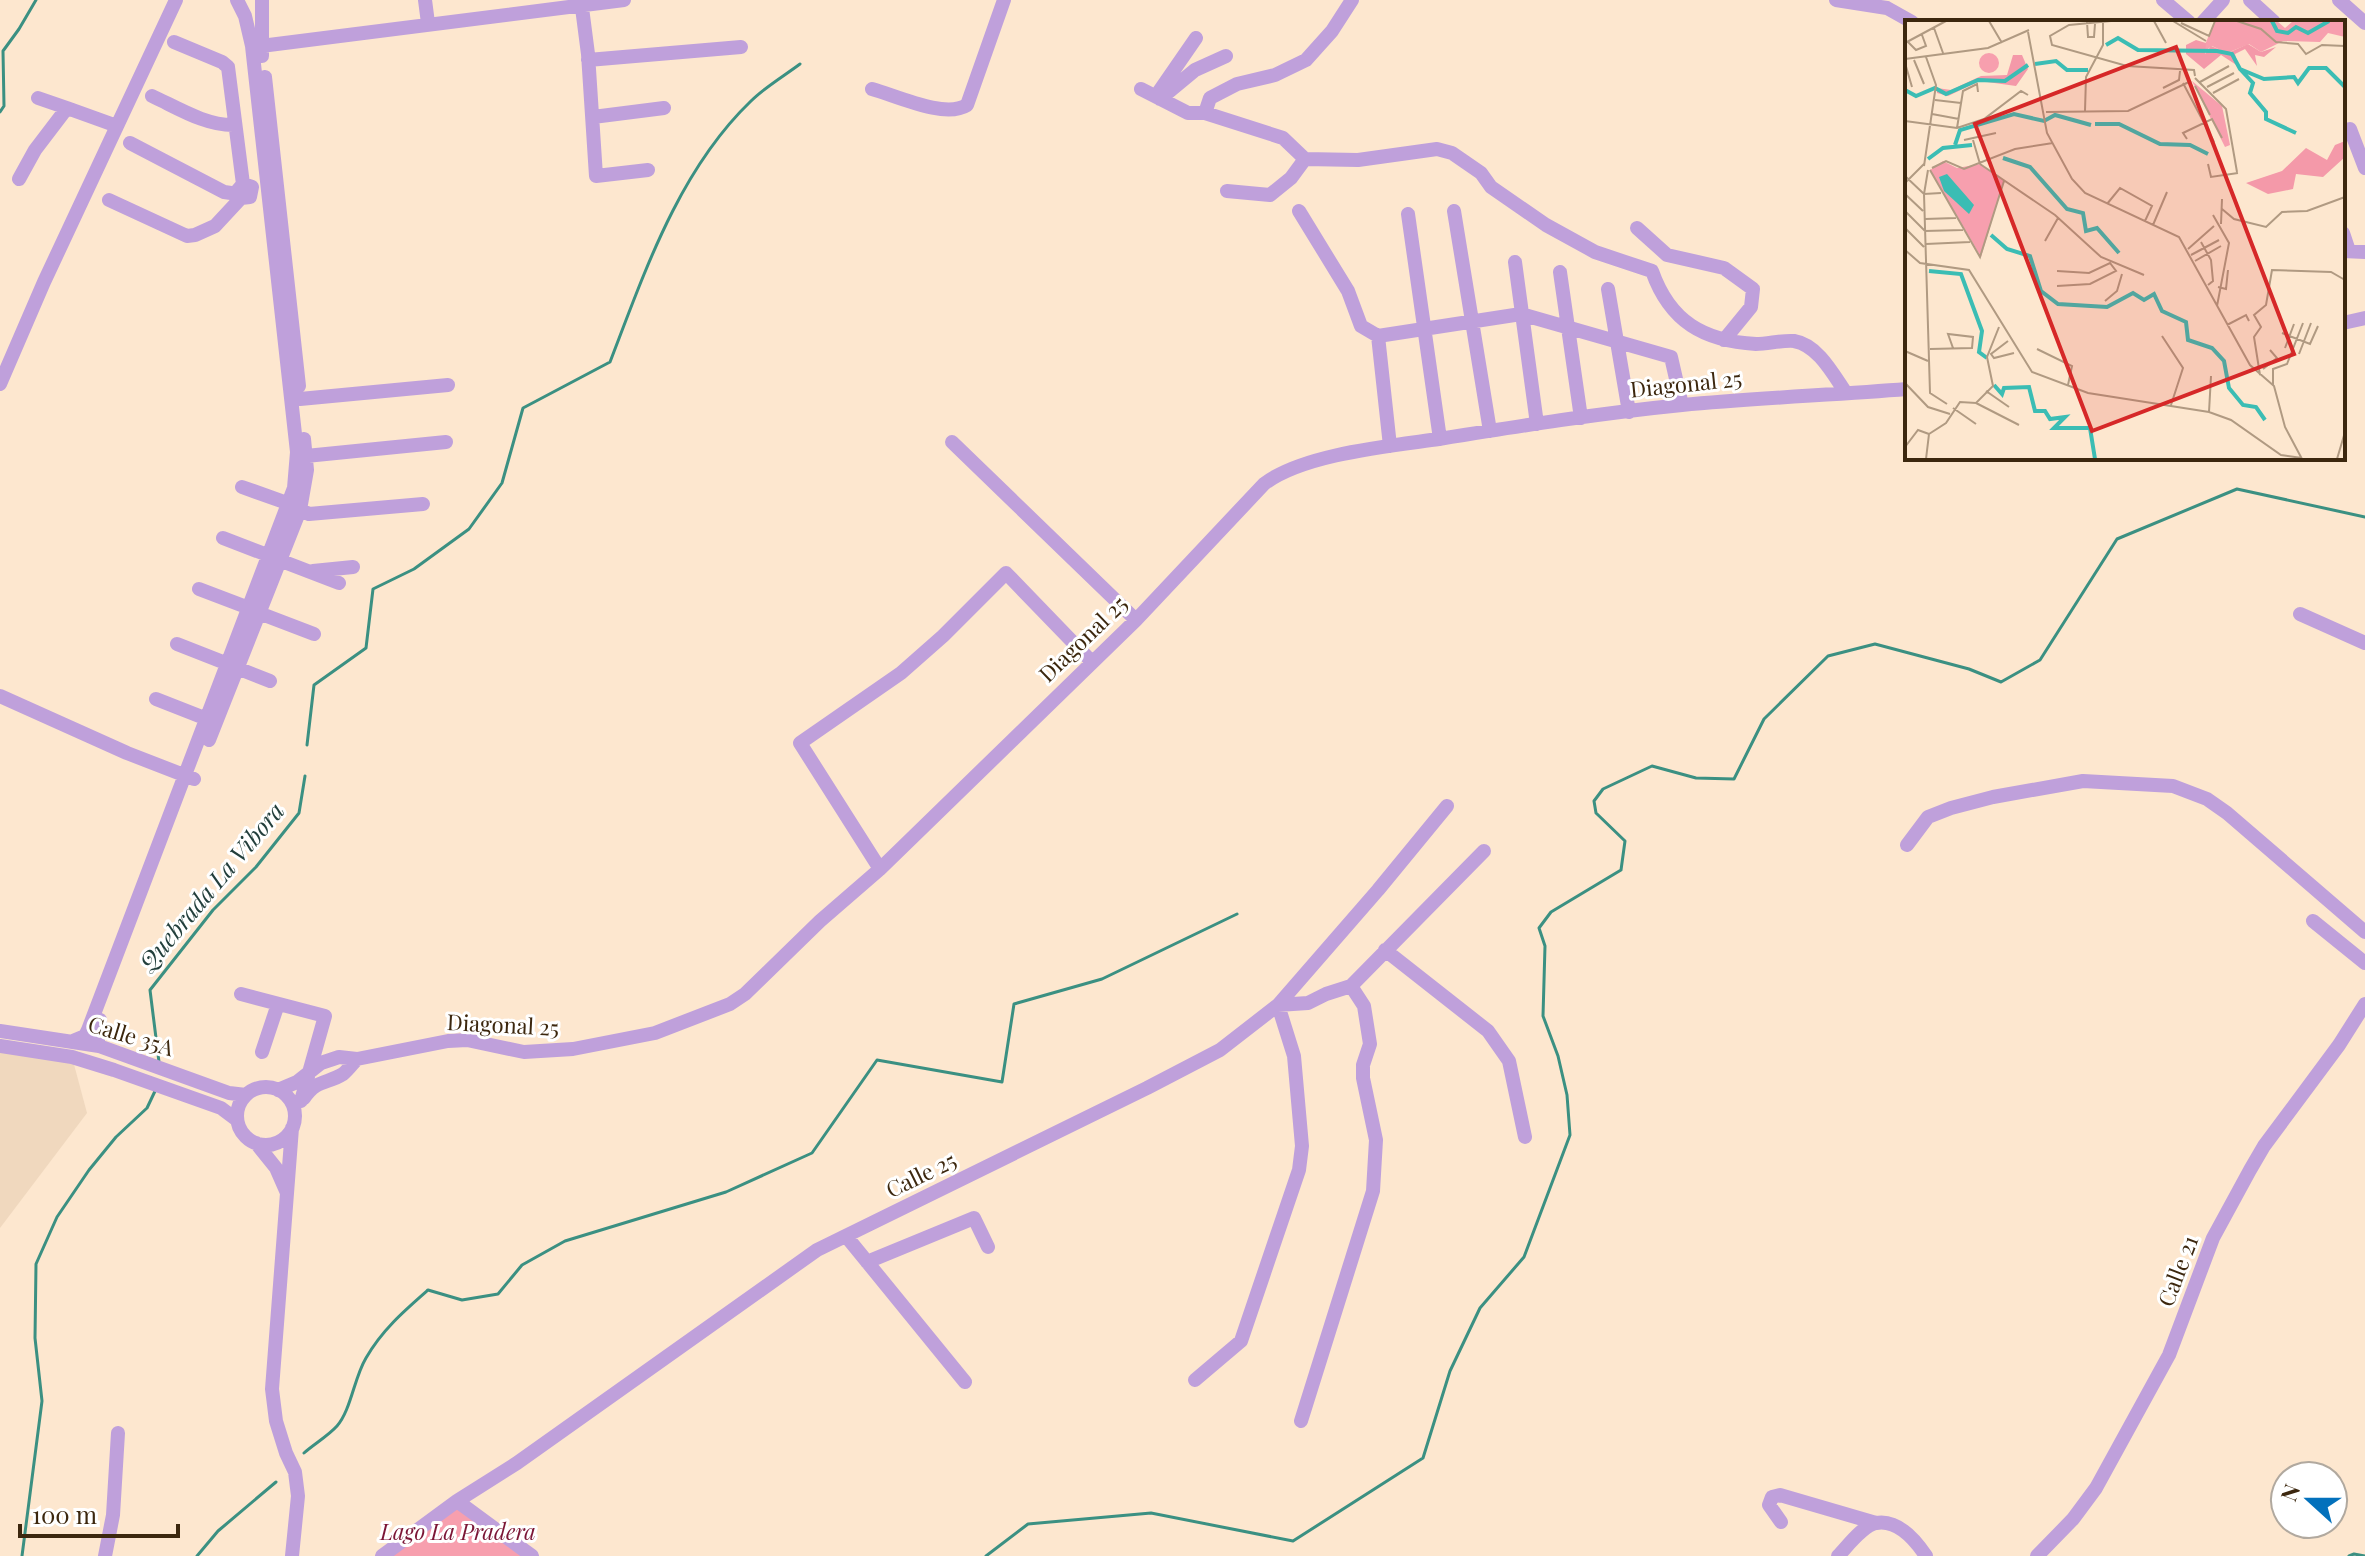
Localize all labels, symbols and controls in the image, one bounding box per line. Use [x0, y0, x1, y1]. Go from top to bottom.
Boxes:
inset map [1905, 20, 2345, 460]
street label: Diagonal 25 [1628, 362, 1743, 404]
street label: Diagonal 25 [1031, 588, 1133, 688]
water label: Quebrada La Vibora [129, 795, 290, 978]
street label: Diagonal 25 [446, 1006, 560, 1042]
street label: Calle 35A [85, 1008, 178, 1062]
street label: Calle 25 [880, 1144, 961, 1204]
street label: Calle 21 [2150, 1231, 2204, 1310]
north arrow [2269, 1460, 2349, 1540]
text: N [2273, 1480, 2306, 1505]
scale bar [20, 1488, 178, 1538]
text: 100 m [32, 1498, 97, 1530]
park label: Lago La Pradera [379, 1516, 536, 1546]

